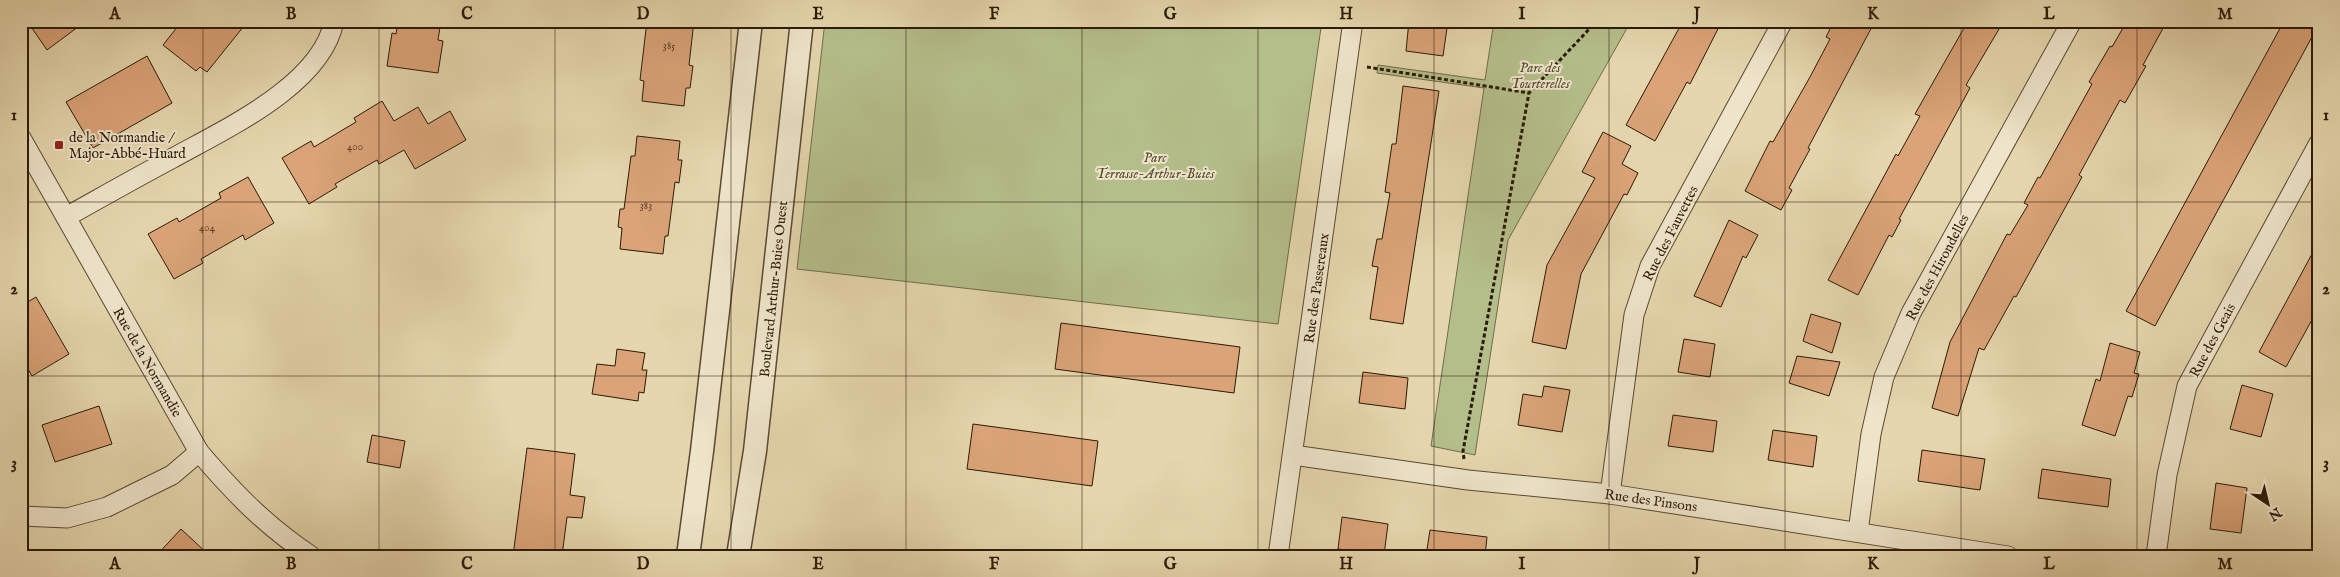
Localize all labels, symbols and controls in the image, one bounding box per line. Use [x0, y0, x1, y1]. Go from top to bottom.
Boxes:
text: A [109, 5, 122, 25]
text: B [286, 5, 297, 25]
text: C [461, 5, 473, 25]
text: D [637, 5, 650, 25]
text: E [812, 5, 824, 25]
text: F [989, 5, 1000, 25]
text: G [1164, 5, 1177, 25]
text: H [1339, 5, 1353, 25]
text: I [1519, 5, 1526, 25]
text: J [1692, 5, 1701, 25]
text: K [1867, 5, 1880, 25]
text: L [2043, 5, 2055, 25]
text: M [2217, 5, 2233, 25]
house number: 385 [663, 39, 675, 53]
park label: Parc des Tourterelles [1510, 59, 1571, 93]
text: 1 [11, 106, 17, 126]
text: 1 [2323, 106, 2329, 126]
place label: de la Normandie / Major-Abbé-Huard [69, 129, 186, 163]
marker: de la Normandie / Major-Abbé-Huard [53, 139, 65, 151]
house number: 400 [347, 140, 363, 154]
park label: Parc Terrasse-Arthur-Buies [1096, 149, 1215, 183]
street label: Rue des Fauvettes [1639, 183, 1703, 284]
house number: 383 [640, 199, 652, 213]
street label: Boulevard Arthur-Buies Ouest [756, 200, 792, 378]
street label: Rue des Hirondelles [1902, 211, 1974, 324]
house number: 404 [199, 221, 216, 235]
street label: Rue des Passereaux [1300, 232, 1334, 344]
text: 2 [10, 280, 18, 300]
text: 2 [2322, 280, 2330, 300]
street label: Rue des Geais [2186, 300, 2240, 381]
street label: Rue de la Normandie [108, 305, 186, 421]
text: 3 [11, 454, 17, 474]
text: 3 [2323, 454, 2329, 474]
north arrow [2242, 480, 2292, 530]
street label: Rue des Pinsons [1603, 486, 1698, 516]
text: N [2265, 502, 2286, 525]
text: A [109, 555, 122, 575]
text: B [286, 555, 297, 575]
text: C [461, 555, 473, 575]
text: D [637, 555, 650, 575]
text: E [812, 555, 824, 575]
text: F [989, 555, 1000, 575]
text: G [1164, 555, 1177, 575]
text: H [1339, 555, 1353, 575]
text: I [1519, 555, 1526, 575]
text: J [1692, 555, 1701, 575]
text: K [1867, 555, 1880, 575]
text: L [2043, 555, 2055, 575]
text: M [2217, 555, 2233, 575]

